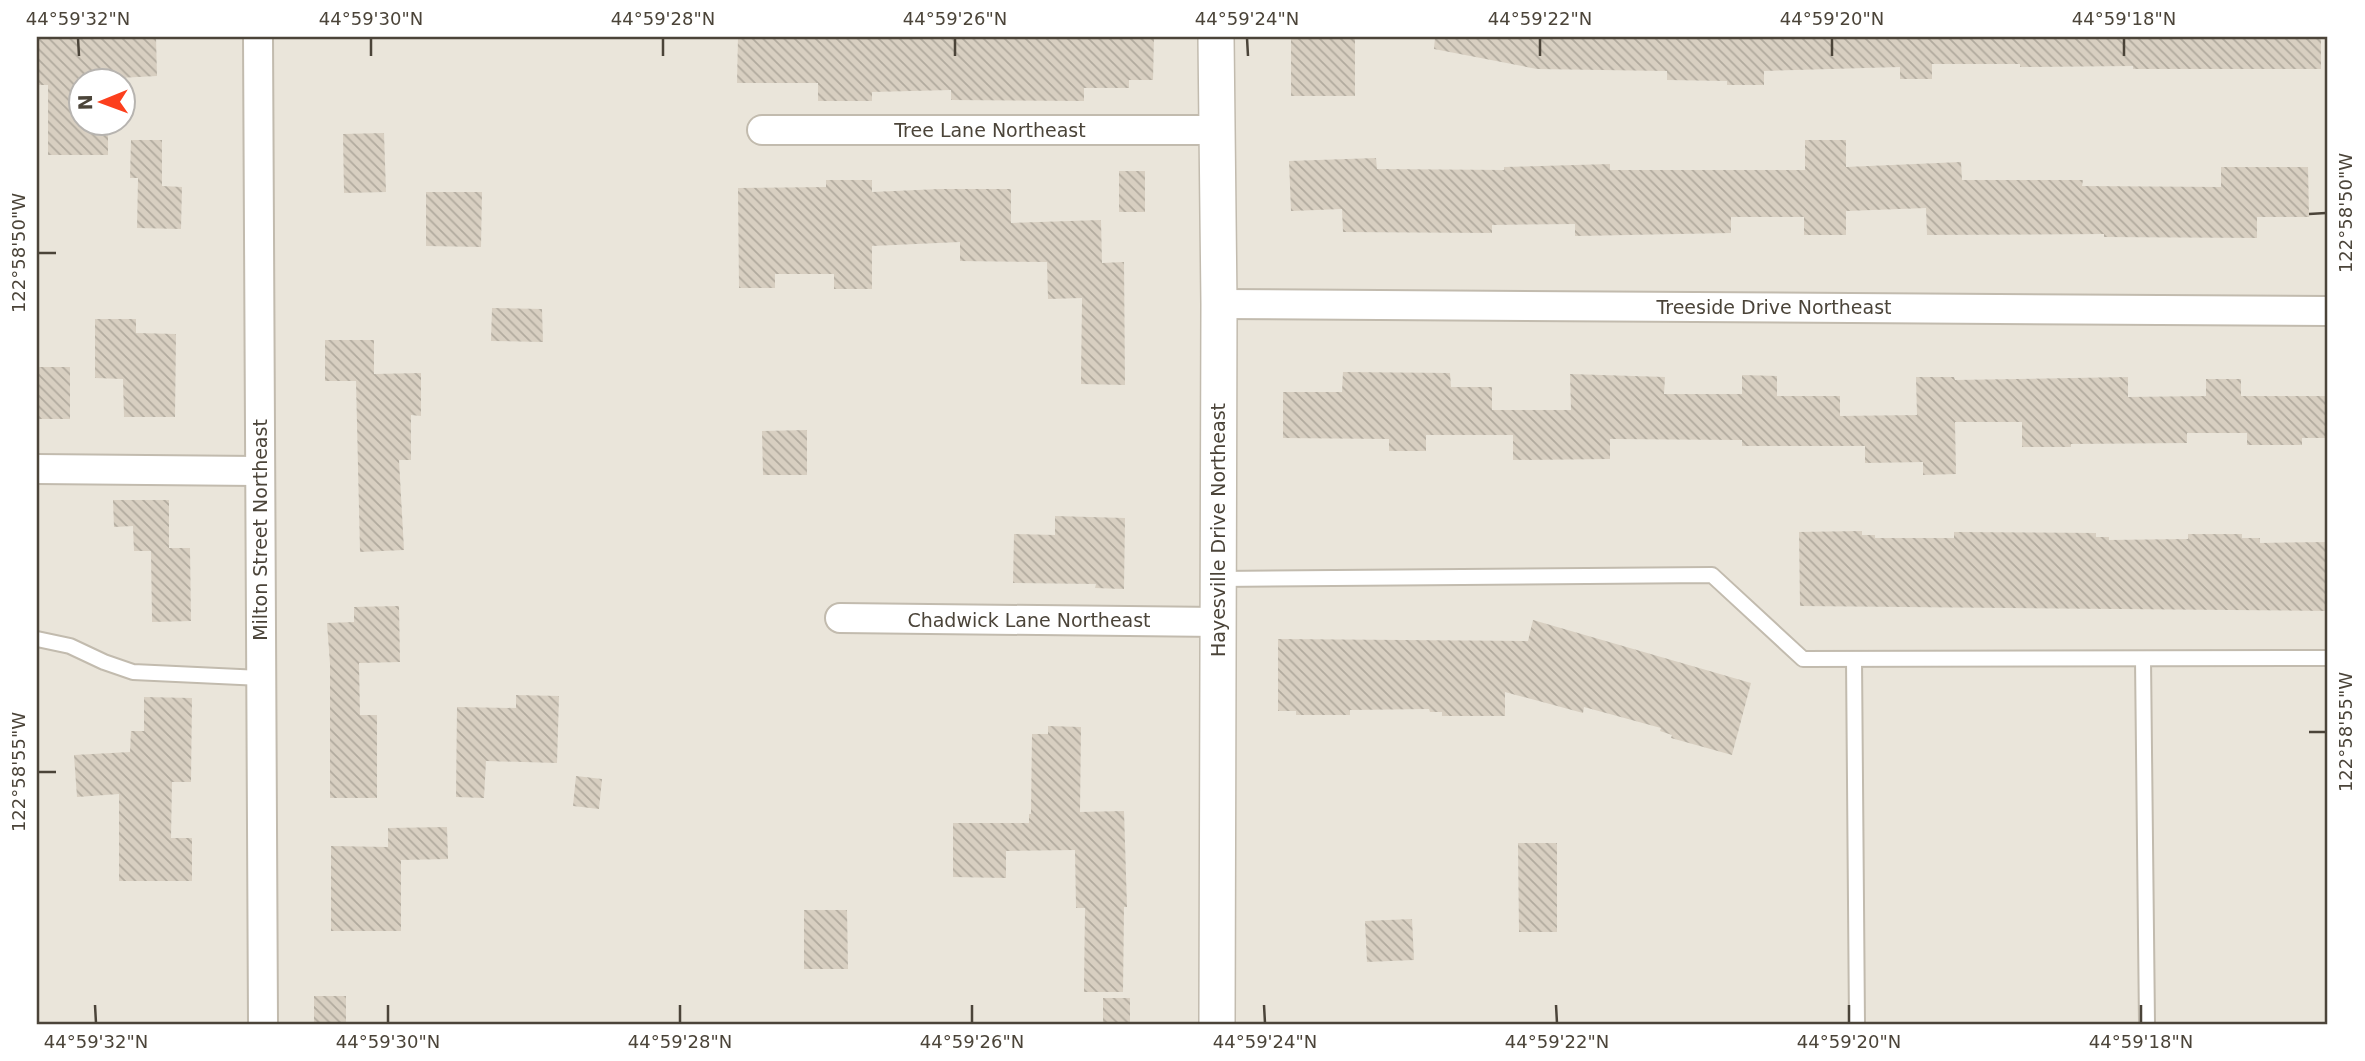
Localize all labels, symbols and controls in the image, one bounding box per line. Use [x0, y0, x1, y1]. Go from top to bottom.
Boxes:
text: 44°59'32"N [26, 8, 130, 29]
text: 44°59'30"N [319, 8, 423, 29]
text: 44°59'28"N [611, 8, 715, 29]
text: 44°59'26"N [903, 8, 1007, 29]
text: 44°59'24"N [1195, 8, 1299, 29]
text: 44°59'22"N [1488, 8, 1592, 29]
text: 44°59'20"N [1780, 8, 1884, 29]
text: 44°59'18"N [2072, 8, 2176, 29]
north arrow [66, 66, 136, 136]
text: N [74, 94, 96, 110]
street label: Tree Lane Northeast [893, 119, 1086, 141]
text: 122°58'50"W [2335, 153, 2356, 273]
text: 122°58'50"W [8, 193, 29, 313]
street label: Treeside Drive Northeast [1655, 296, 1892, 318]
street label: Hayesville Drive Northeast [1207, 403, 1229, 657]
street label: Milton Street Northeast [249, 419, 271, 641]
street label: Chadwick Lane Northeast [907, 609, 1151, 631]
text: 122°58'55"W [2335, 672, 2356, 792]
text: 122°58'55"W [8, 712, 29, 832]
text: 44°59'32"N [44, 1031, 148, 1052]
text: 44°59'30"N [336, 1031, 440, 1052]
text: 44°59'28"N [628, 1031, 732, 1052]
text: 44°59'26"N [920, 1031, 1024, 1052]
text: 44°59'24"N [1213, 1031, 1317, 1052]
text: 44°59'22"N [1505, 1031, 1609, 1052]
text: 44°59'20"N [1797, 1031, 1901, 1052]
text: 44°59'18"N [2089, 1031, 2193, 1052]

